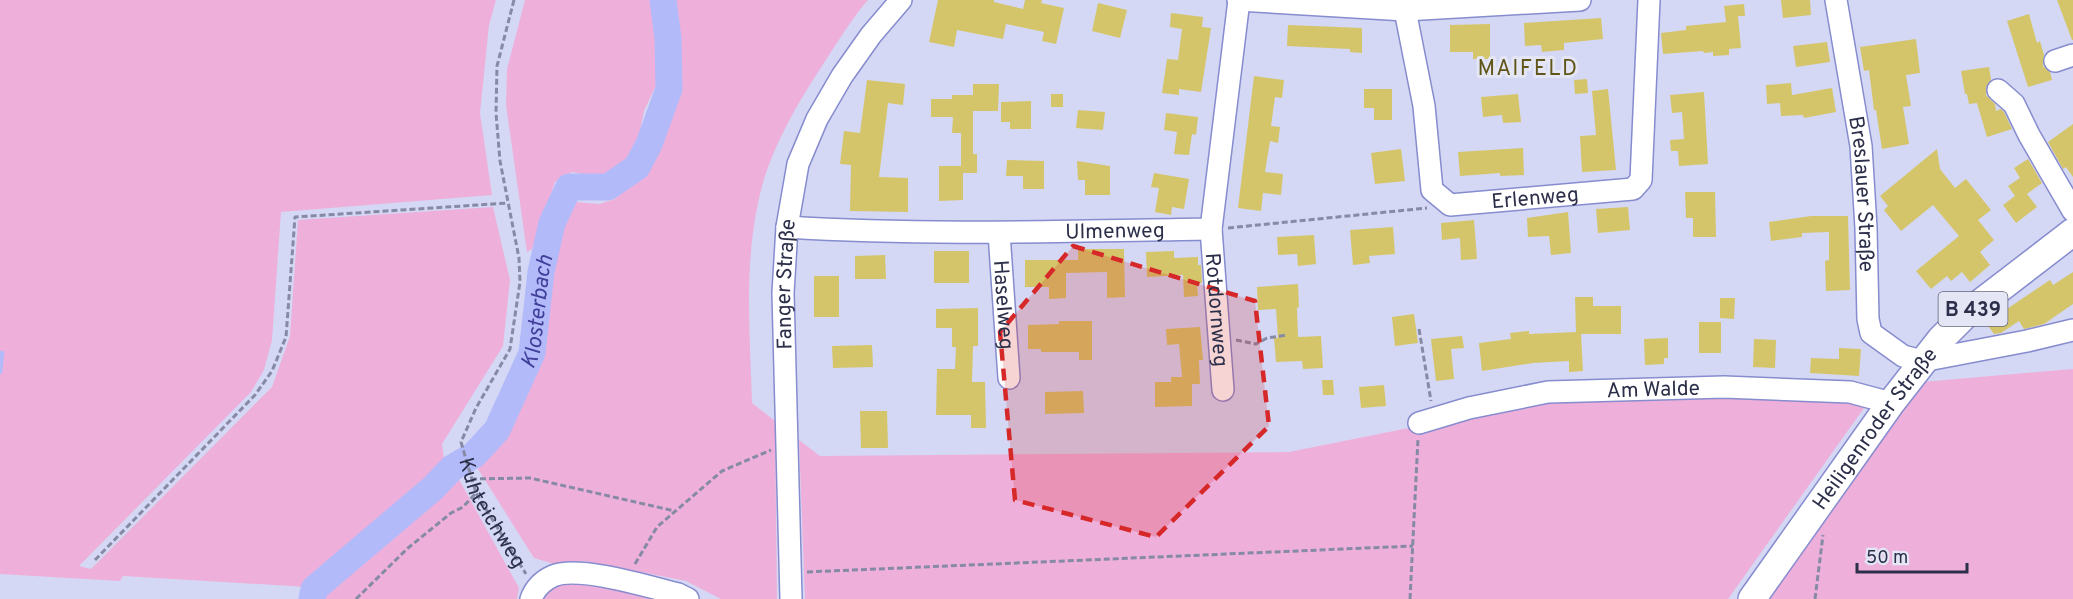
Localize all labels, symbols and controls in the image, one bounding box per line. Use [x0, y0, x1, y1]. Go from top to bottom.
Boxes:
district label: MAIFELD [1477, 56, 1579, 83]
street label: Breslauer Straße [1841, 114, 1879, 272]
street label: Erlenweg [1490, 182, 1580, 216]
street label: Fanger Straße [771, 217, 803, 350]
street label: Ulmenweg [1065, 218, 1165, 246]
water label: Klosterbach [516, 252, 560, 373]
street label: Rotdornweg [1198, 252, 1233, 368]
street label: Haselweg [986, 259, 1019, 351]
road number: B 439 [1938, 292, 2008, 326]
street label: Heiligenroder Straße [1807, 343, 1944, 516]
street label: Am Walde [1606, 376, 1700, 405]
street label: Kuhteichweg [451, 455, 531, 574]
scale bar [1857, 536, 1966, 574]
text: 50 m [1866, 547, 1908, 570]

